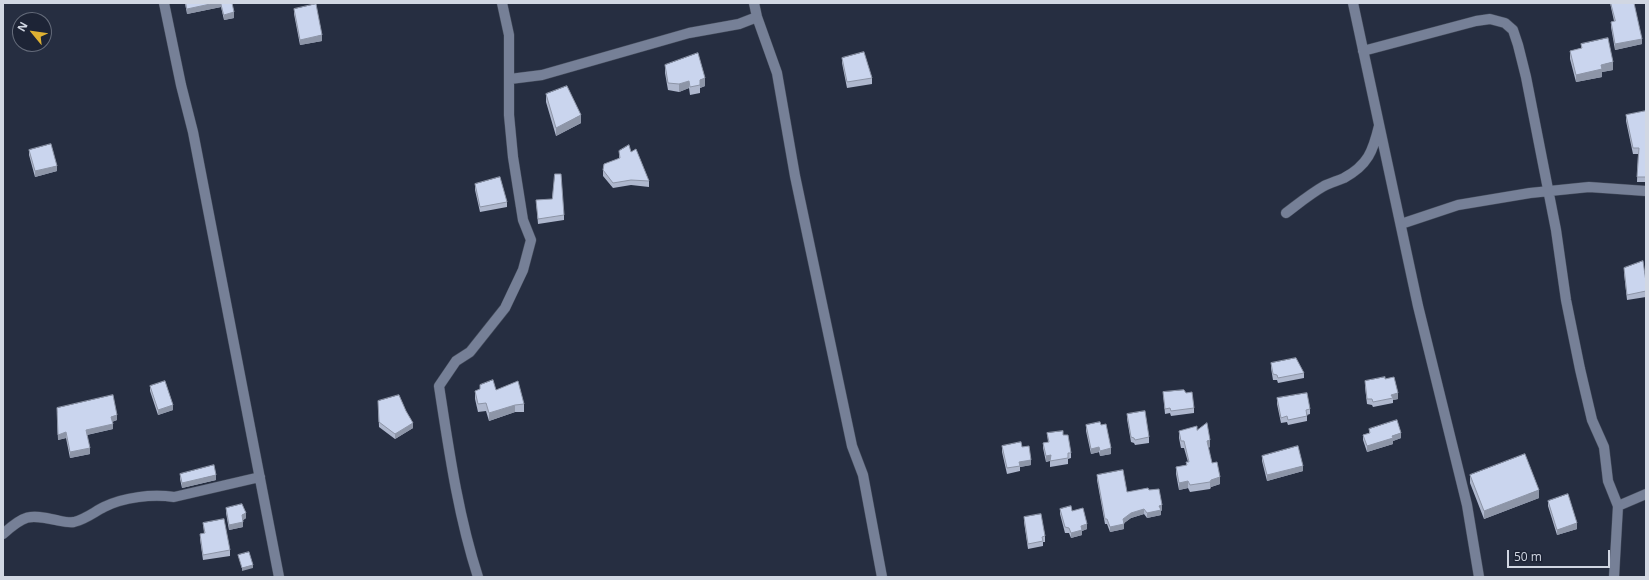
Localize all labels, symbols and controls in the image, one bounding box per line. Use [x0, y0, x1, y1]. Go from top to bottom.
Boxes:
north arrow [12, 12, 52, 52]
text: N [13, 19, 31, 34]
scale bar [1509, 542, 1612, 568]
text: 50 m [1514, 548, 1542, 565]

